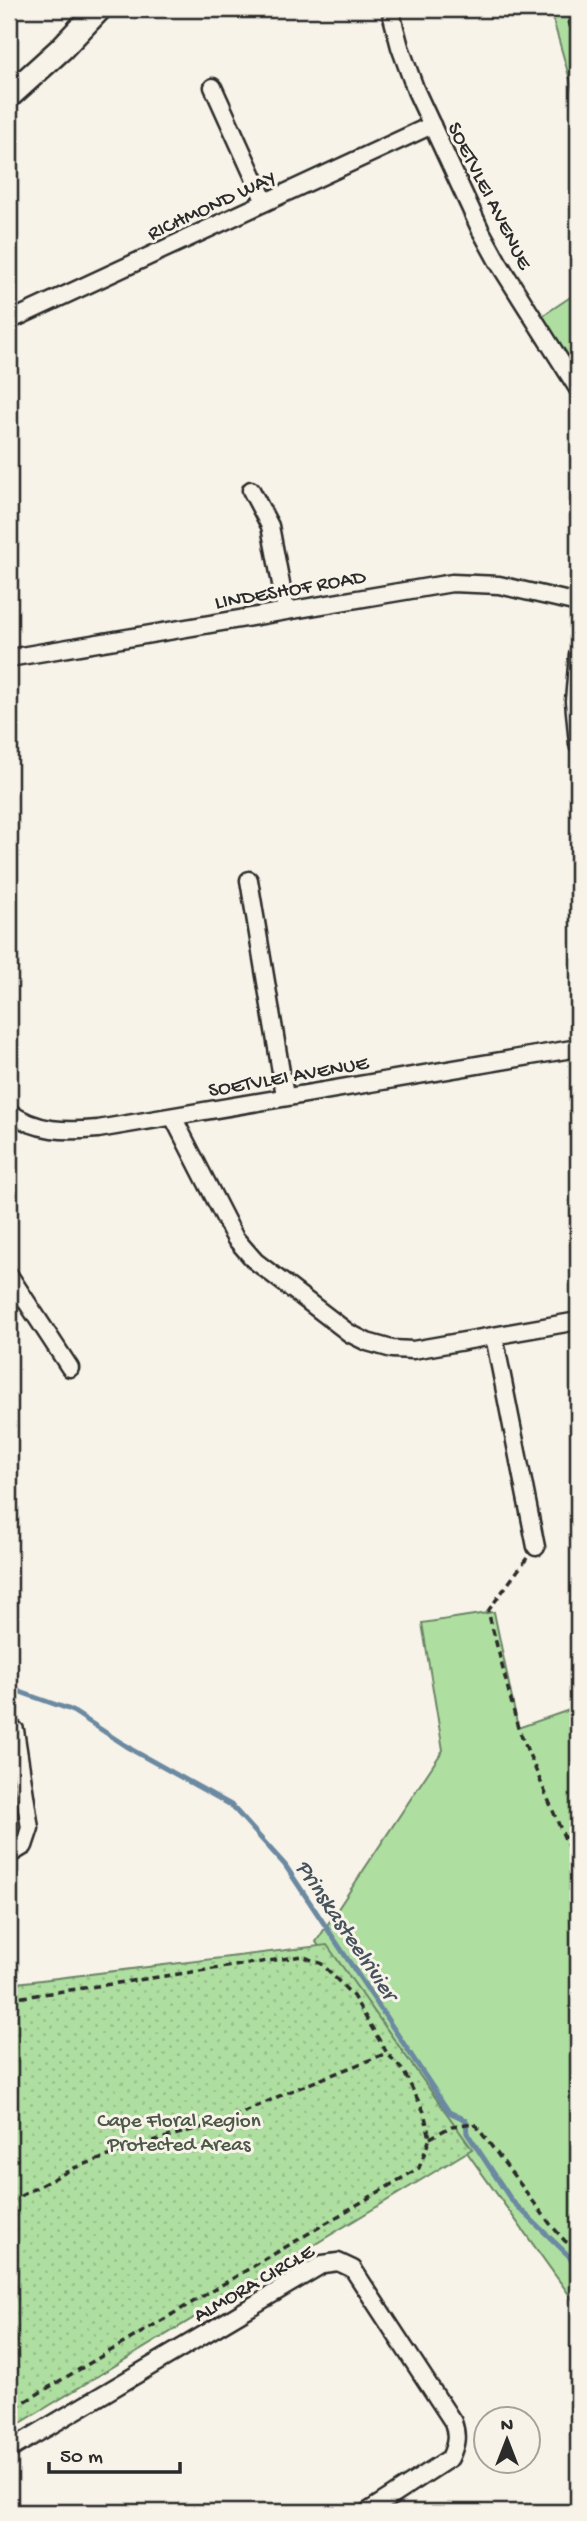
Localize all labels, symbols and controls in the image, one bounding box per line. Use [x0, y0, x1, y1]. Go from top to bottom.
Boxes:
street label: SOETVLEI AVENUE [440, 119, 536, 275]
street label: RICHMOND WAY [144, 166, 281, 248]
street label: LINDESHOF ROAD [213, 566, 368, 617]
street label: SOETVLEI AVENUE [207, 1052, 371, 1105]
water label: Prinskasteelrivier [288, 1856, 405, 2010]
park label: Cape Floral Region Protected Areas [97, 2110, 261, 2159]
street label: ALMORA CIRCLE [190, 2240, 320, 2330]
north arrow [472, 2406, 542, 2476]
text: N [501, 2415, 513, 2438]
scale bar [49, 2430, 180, 2474]
text: 50 m [60, 2446, 103, 2471]

